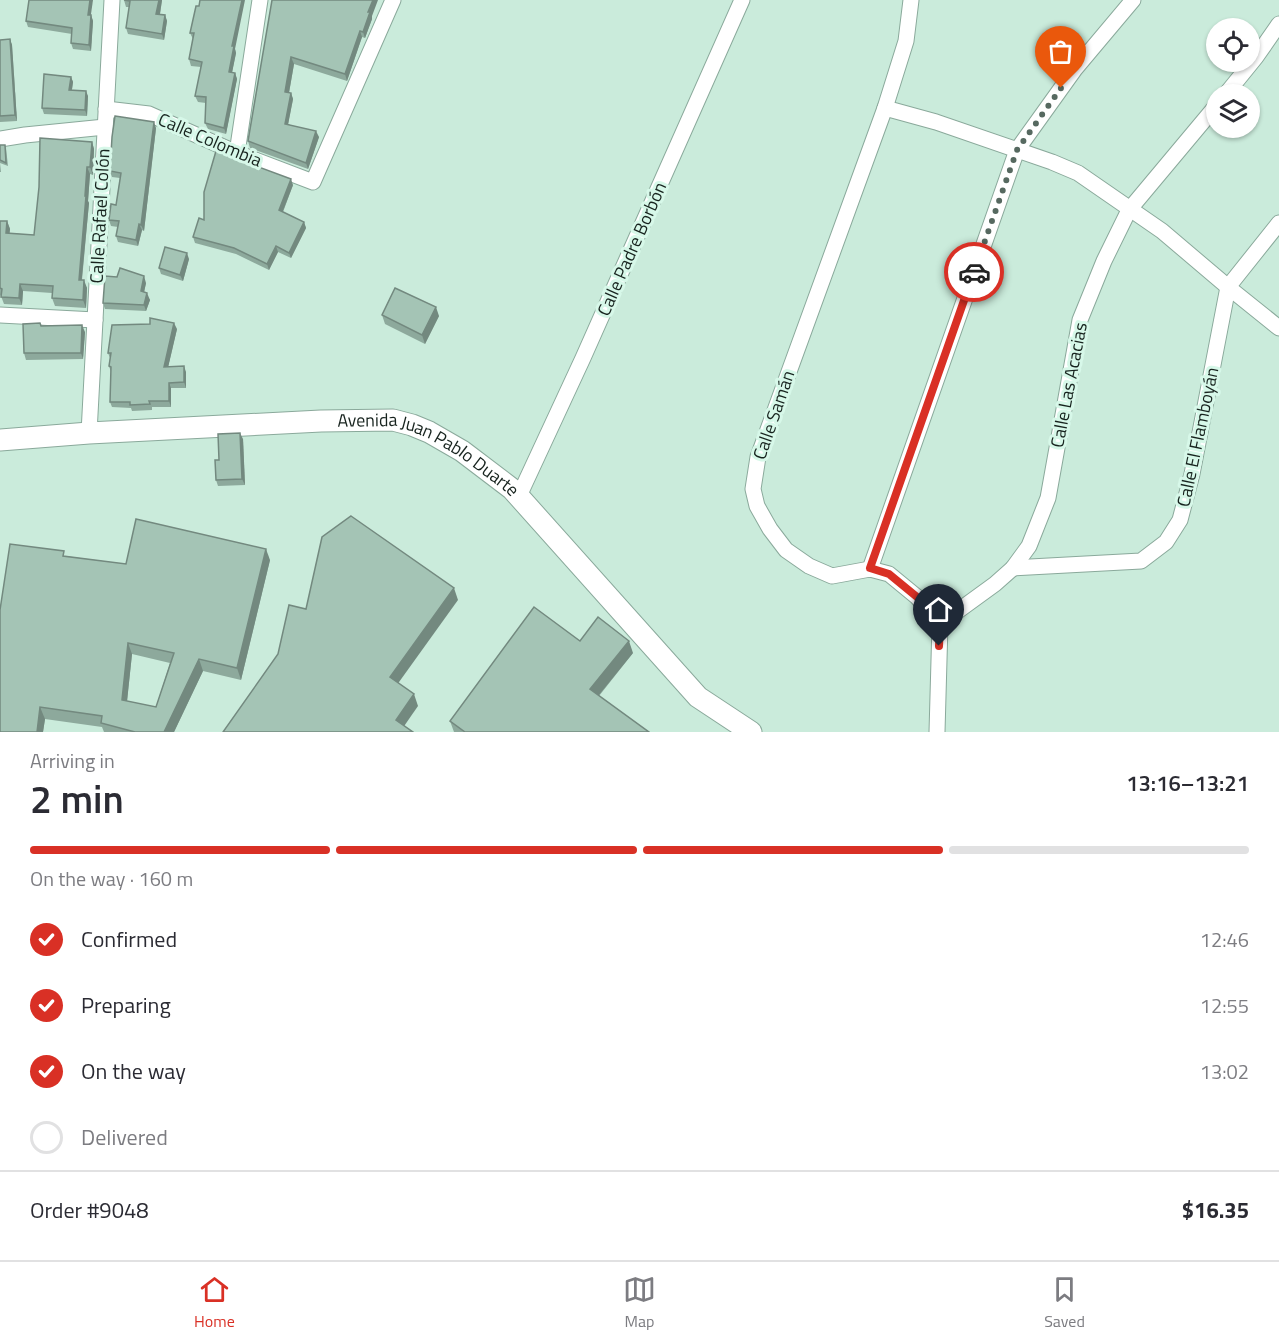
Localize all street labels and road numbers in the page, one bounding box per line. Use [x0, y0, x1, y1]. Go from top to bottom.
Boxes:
street label: Calle Colombia [154, 106, 266, 174]
street label: Calle Rafael Colón [82, 148, 117, 284]
street label: Calle Padre Borbón [590, 178, 673, 320]
street label: Calle Las Acacias [1043, 320, 1094, 450]
street label: Calle El Flamboyán [1170, 365, 1225, 509]
street label: Calle Samán [746, 367, 801, 463]
street label: Avenida Juan Pablo Duarte [337, 406, 526, 502]

